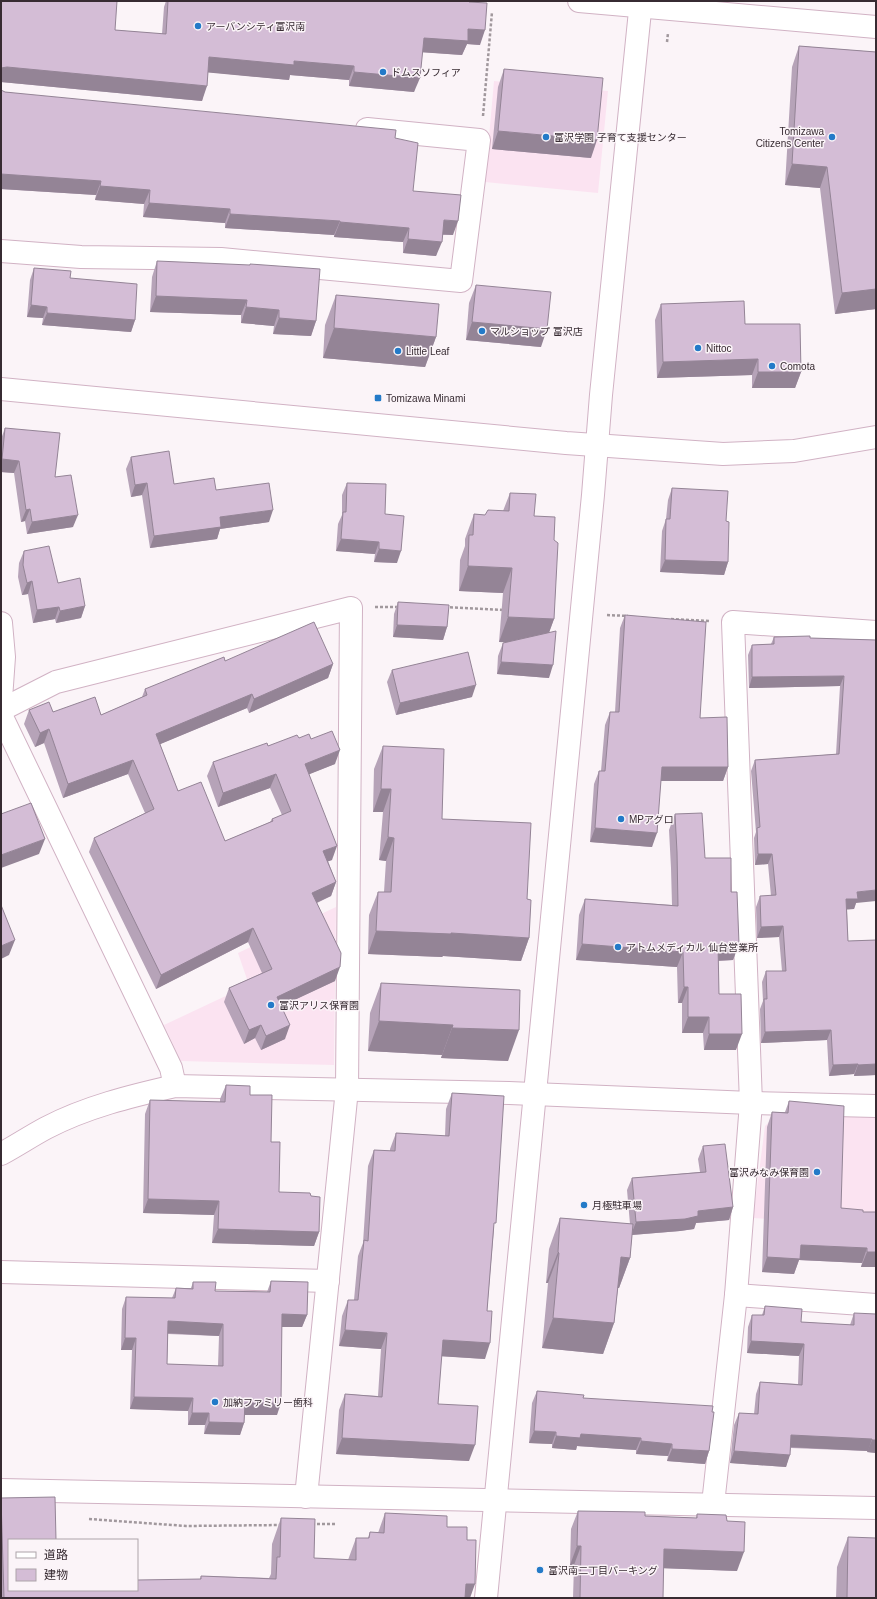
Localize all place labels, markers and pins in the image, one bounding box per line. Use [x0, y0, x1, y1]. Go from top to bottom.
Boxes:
marker: アーバンシティ富沢南 [193, 21, 203, 31]
place label: アーバンシティ富沢南 [206, 21, 305, 32]
marker: ドムスソフィア [378, 67, 388, 77]
place label: ドムスソフィア [391, 67, 461, 78]
place label: Tomizawa Citizens Center [756, 126, 825, 149]
marker: 富沢学園 子育て支援センター [541, 132, 551, 142]
place label: 富沢学園 子育て支援センター [554, 132, 687, 143]
marker: Tomizawa Citizens Center [827, 132, 837, 142]
marker: マルショップ 富沢店 [477, 326, 487, 336]
place label: マルショップ 富沢店 [490, 326, 583, 337]
marker: Nittoc [693, 343, 703, 353]
place label: Nittoc [706, 343, 732, 354]
marker: Little Leaf [393, 346, 403, 356]
place label: Little Leaf [406, 346, 450, 357]
marker: Comota [767, 361, 777, 371]
place label: Comota [780, 361, 815, 372]
marker: Tomizawa Minami [373, 393, 383, 403]
place label: Tomizawa Minami [386, 393, 465, 404]
marker: MPアグロ [616, 814, 626, 824]
place label: MPアグロ [629, 814, 674, 825]
marker: アトムメディカル 仙台営業所 [613, 942, 623, 952]
place label: アトムメディカル 仙台営業所 [626, 942, 758, 953]
marker: 富沢アリス保育園 [266, 1000, 276, 1010]
place label: 富沢アリス保育園 [279, 1000, 359, 1011]
place label: 富沢みなみ保育園 [729, 1167, 809, 1178]
marker: 富沢みなみ保育園 [812, 1167, 822, 1177]
marker: 月極駐車場 [579, 1200, 589, 1210]
place label: 月極駐車場 [592, 1200, 642, 1211]
marker: 加納ファミリー歯科 [210, 1397, 220, 1407]
place label: 加納ファミリー歯科 [223, 1397, 313, 1408]
marker: 富沢南二丁目パーキング [535, 1565, 545, 1575]
place label: 富沢南二丁目パーキング [548, 1565, 658, 1576]

